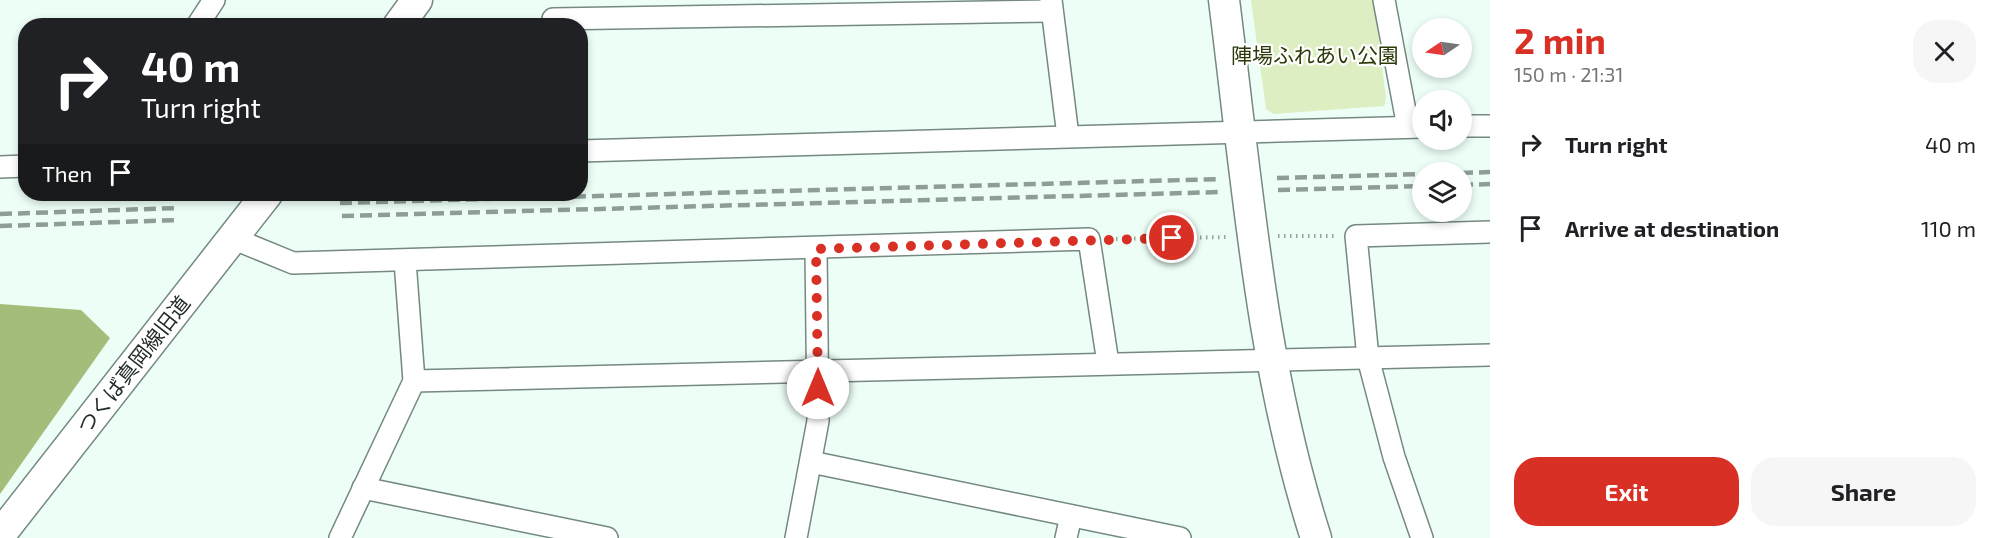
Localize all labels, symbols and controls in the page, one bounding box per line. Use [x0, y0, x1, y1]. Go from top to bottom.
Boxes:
north arrow [1412, 18, 1472, 78]
map controls [1412, 18, 1472, 222]
text: 2 min [1514, 18, 1606, 61]
button: close [1913, 20, 1976, 83]
text: 40 m [141, 40, 240, 90]
icon: right [42, 42, 120, 120]
park label: 陣場ふれあい公園 [1231, 42, 1399, 67]
text: 150 m · 21:31 [1514, 62, 1623, 86]
button: sound [1412, 90, 1472, 150]
text: Turn right [141, 91, 261, 123]
icon: right [1514, 128, 1547, 161]
text: Turn right [1565, 131, 1667, 157]
text: 40 m [1925, 131, 1976, 157]
icon: arrive [104, 156, 137, 189]
text: Then [42, 160, 92, 186]
button: layers [1412, 162, 1472, 222]
pin [1146, 212, 1197, 263]
icon: arrive [1514, 212, 1547, 245]
text: Arrive at destination [1565, 215, 1779, 241]
text: 110 m [1921, 215, 1976, 241]
icon: arrive [1155, 221, 1188, 254]
street label: つくば真岡線旧道 [71, 290, 194, 438]
position arrow [786, 356, 850, 420]
button: Exit [1514, 457, 1739, 526]
button: Share [1751, 457, 1976, 526]

